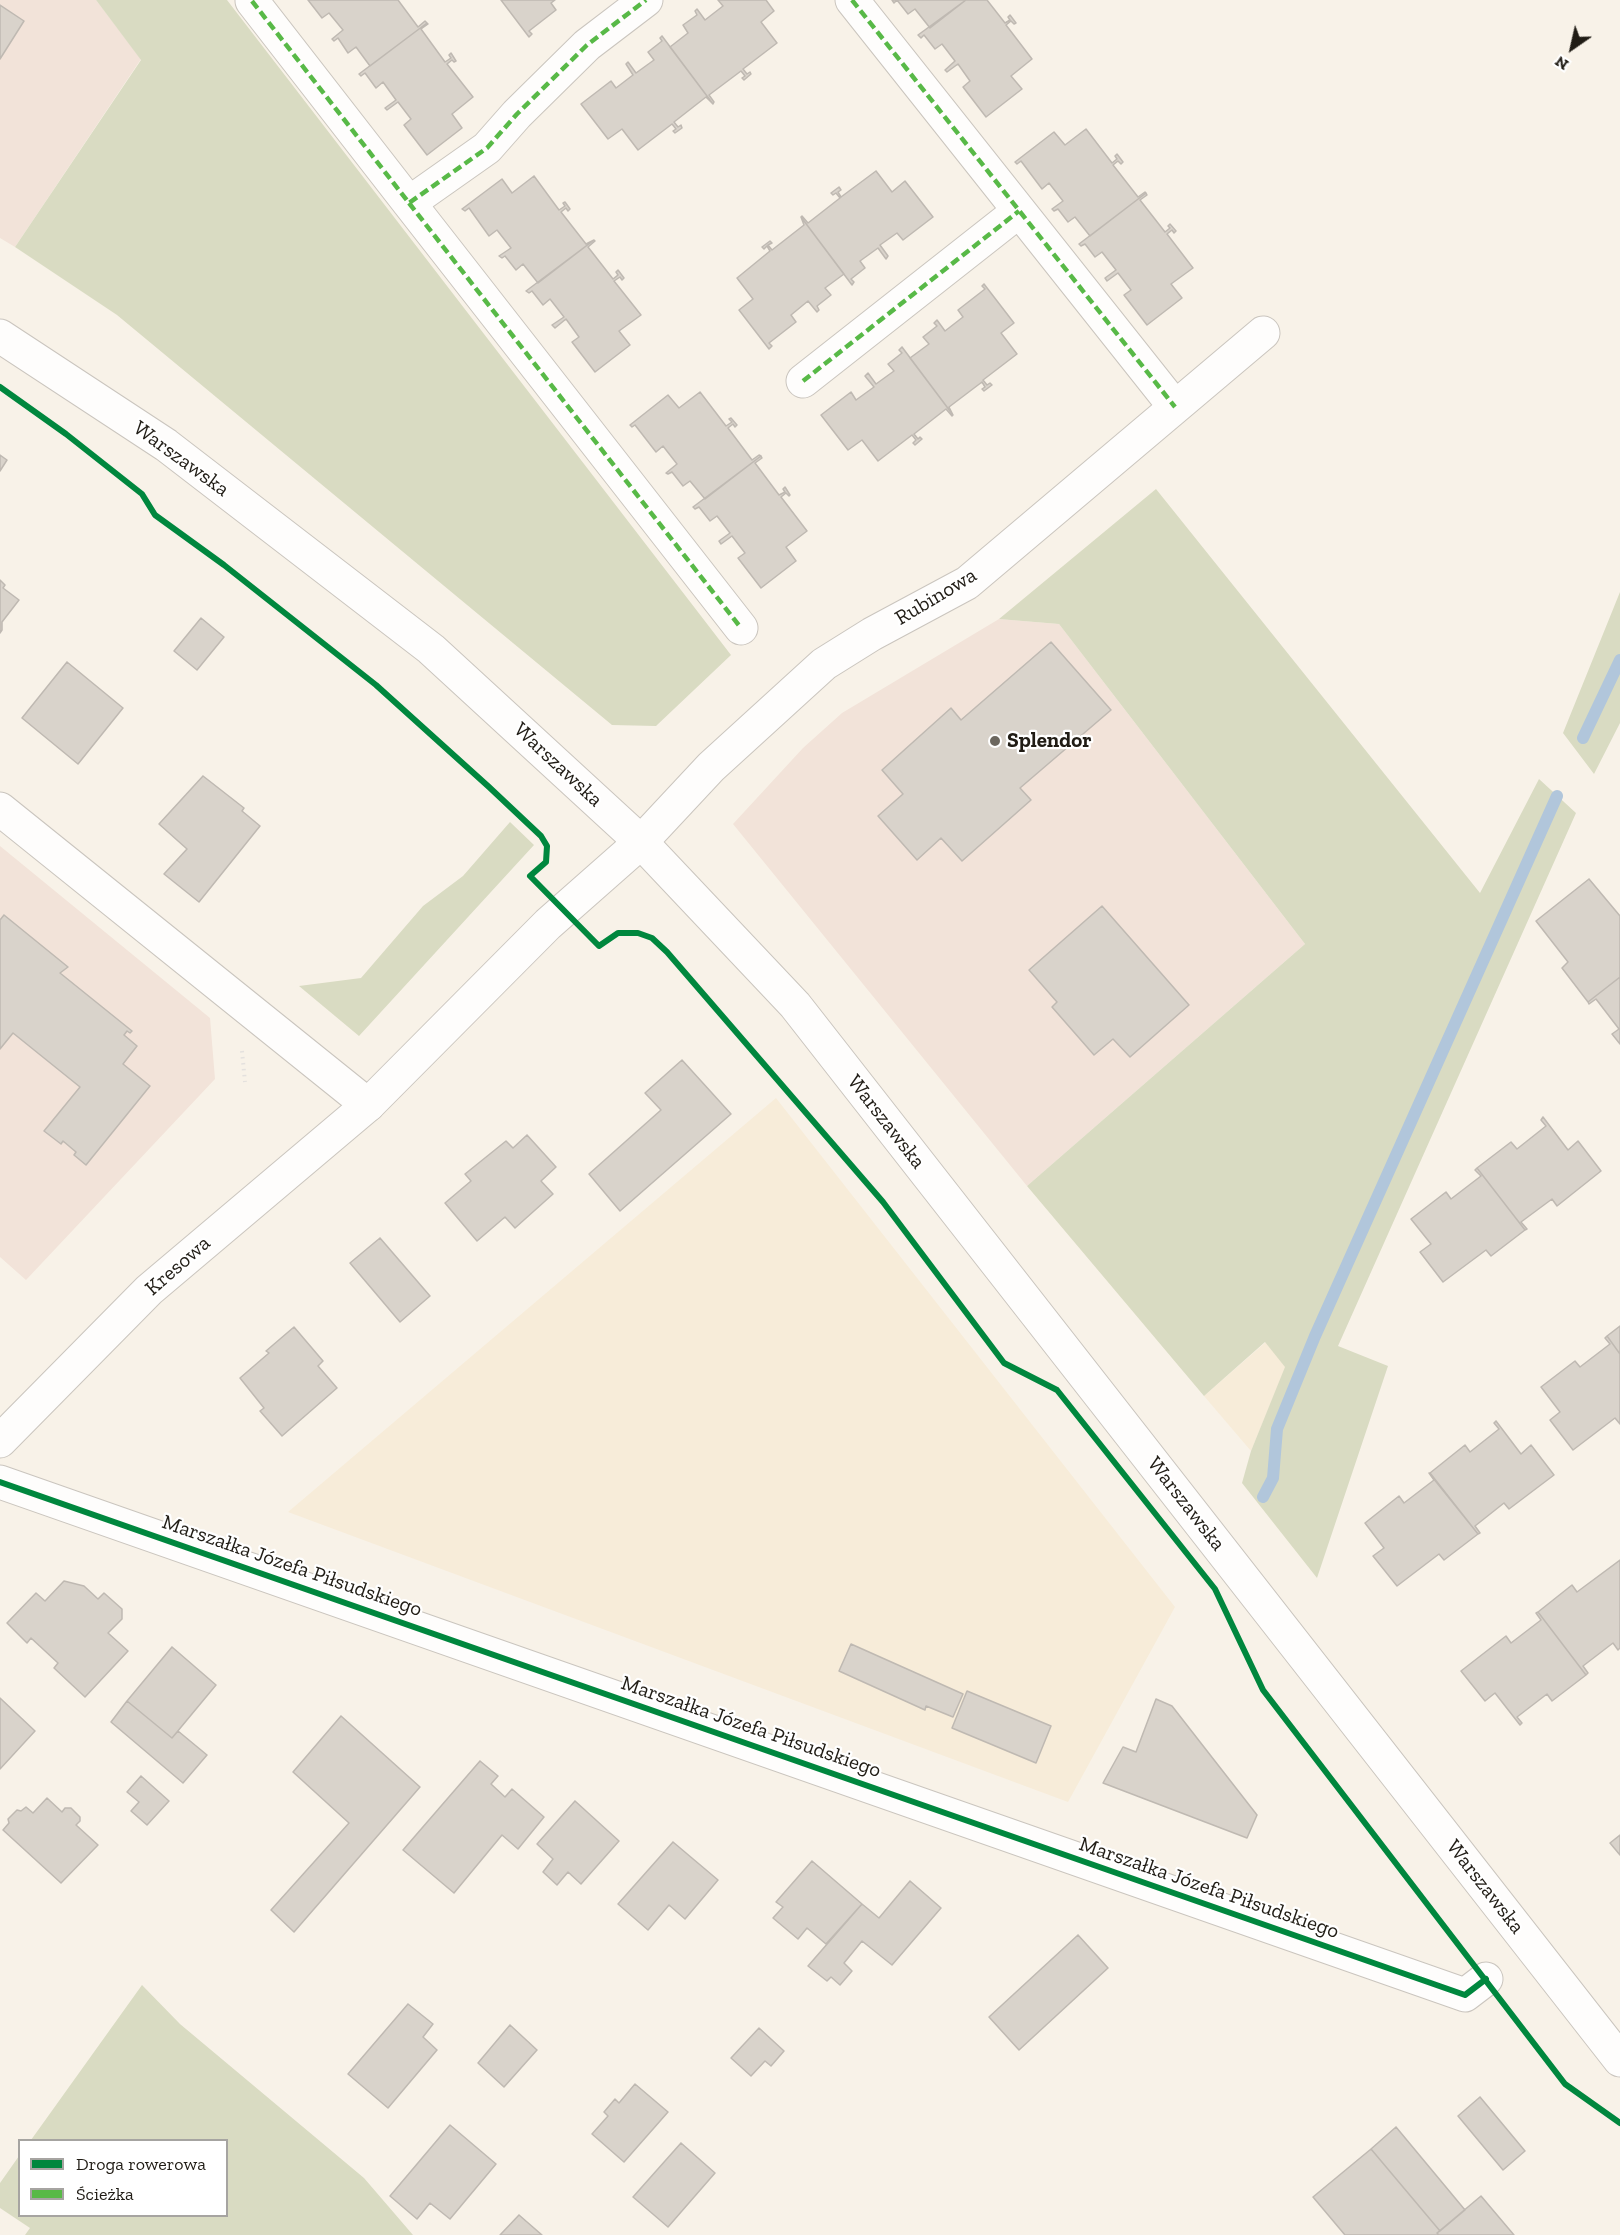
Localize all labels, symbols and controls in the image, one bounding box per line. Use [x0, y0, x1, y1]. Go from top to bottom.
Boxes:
north arrow [1542, 18, 1602, 78]
text: N [1551, 52, 1572, 75]
street label: Warszawska [128, 416, 234, 502]
street label: Rubinowa [891, 563, 981, 631]
street label: Warszawska [508, 717, 608, 813]
place label: Splendor [1007, 728, 1091, 754]
marker: Splendor [988, 734, 1002, 748]
street label: Warszawska [841, 1070, 931, 1174]
street label: Kresowa [140, 1231, 216, 1301]
street label: Warszawska [1141, 1452, 1231, 1556]
street label: Marszałka Józefa Piłsudskiego [159, 1510, 425, 1622]
street label: Marszałka Józefa Piłsudskiego [618, 1671, 884, 1783]
street label: Marszałka Józefa Piłsudskiego [1076, 1832, 1342, 1944]
street label: Warszawska [1440, 1835, 1530, 1939]
legend [18, 2139, 228, 2217]
text: Droga rowerowa [76, 2153, 206, 2175]
text: Ścieżka [76, 2183, 134, 2205]

